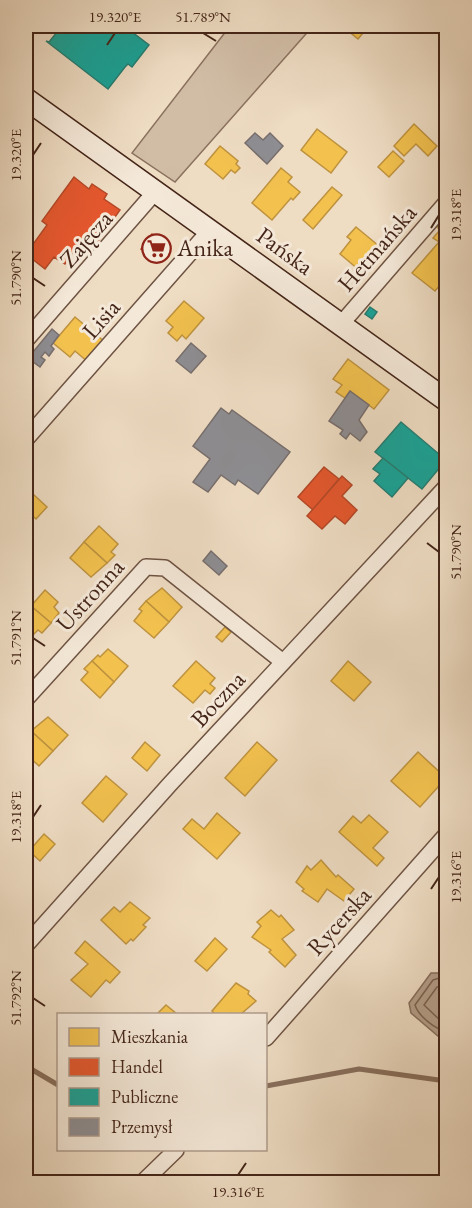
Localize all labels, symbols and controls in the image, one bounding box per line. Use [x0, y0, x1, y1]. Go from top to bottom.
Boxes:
text: 19.320°E [89, 7, 142, 26]
text: 51.789°N [175, 7, 231, 26]
text: 19.320°E [6, 128, 25, 181]
text: 19.318°E [446, 188, 465, 241]
street label: Hetmańska [330, 197, 423, 298]
street label: Zajęcza [52, 203, 119, 274]
street label: Pańska [251, 220, 320, 282]
supermarket icon: Anika [140, 232, 172, 264]
place label: Anika [176, 232, 233, 263]
text: 51.790°N [6, 250, 25, 306]
street label: Lisia [75, 292, 127, 345]
text: 51.790°N [446, 524, 465, 580]
street label: Ustronna [49, 551, 131, 638]
text: 51.791°N [6, 610, 25, 666]
street label: Boczna [184, 663, 252, 734]
text: 19.318°E [6, 790, 25, 843]
text: 19.316°E [446, 850, 465, 903]
street label: Rycerska [300, 879, 378, 962]
text: 51.792°N [6, 970, 25, 1026]
legend [57, 1013, 267, 1151]
text: Mieszkania [111, 1025, 189, 1048]
text: Handel [111, 1055, 163, 1078]
text: Publiczne [111, 1085, 178, 1108]
text: Przemysł [111, 1115, 173, 1138]
text: 19.316°E [212, 1182, 265, 1201]

